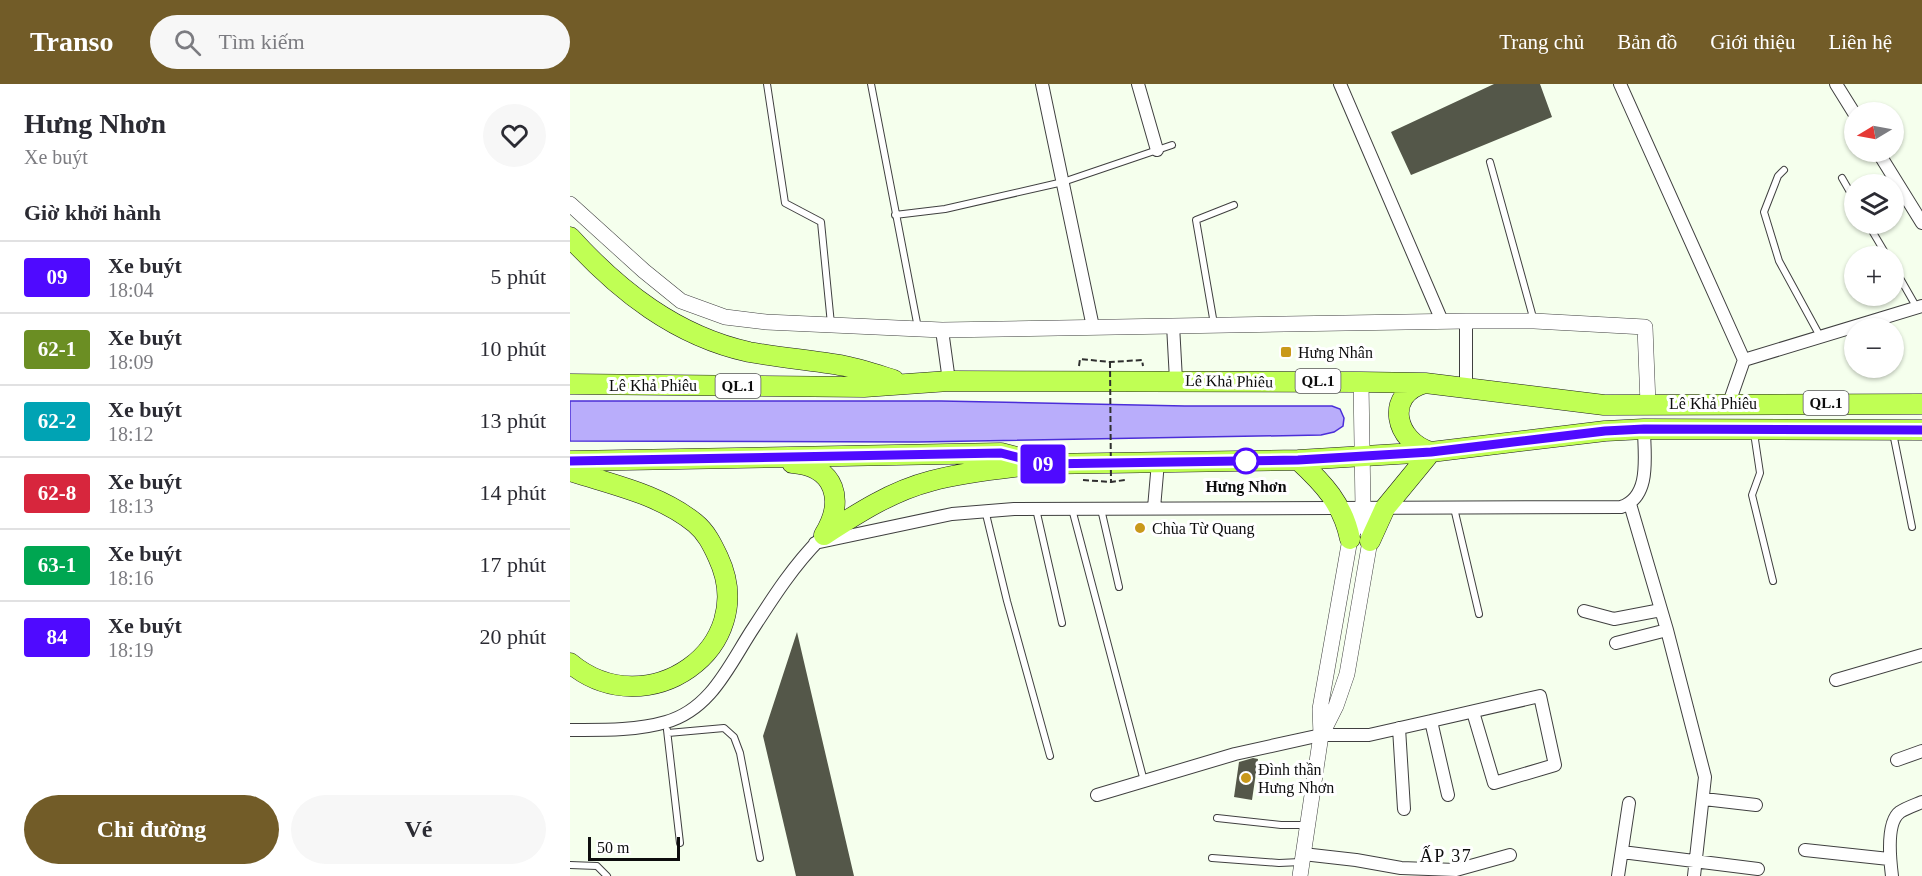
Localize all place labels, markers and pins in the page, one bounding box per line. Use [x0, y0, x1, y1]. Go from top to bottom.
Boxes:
place label: Hưng Nhân [1298, 344, 1373, 362]
marker: Hưng Nhân [1279, 345, 1293, 359]
marker: Hưng Nhơn [1233, 448, 1259, 474]
place label: Hưng Nhơn [1205, 478, 1287, 496]
place label: Chùa Từ Quang [1152, 520, 1255, 538]
marker: Chùa Từ Quang [1133, 521, 1147, 535]
place label: Đình thần Hưng Nhơn [1258, 761, 1334, 797]
marker: Đình thần Hưng Nhơn [1239, 771, 1253, 785]

